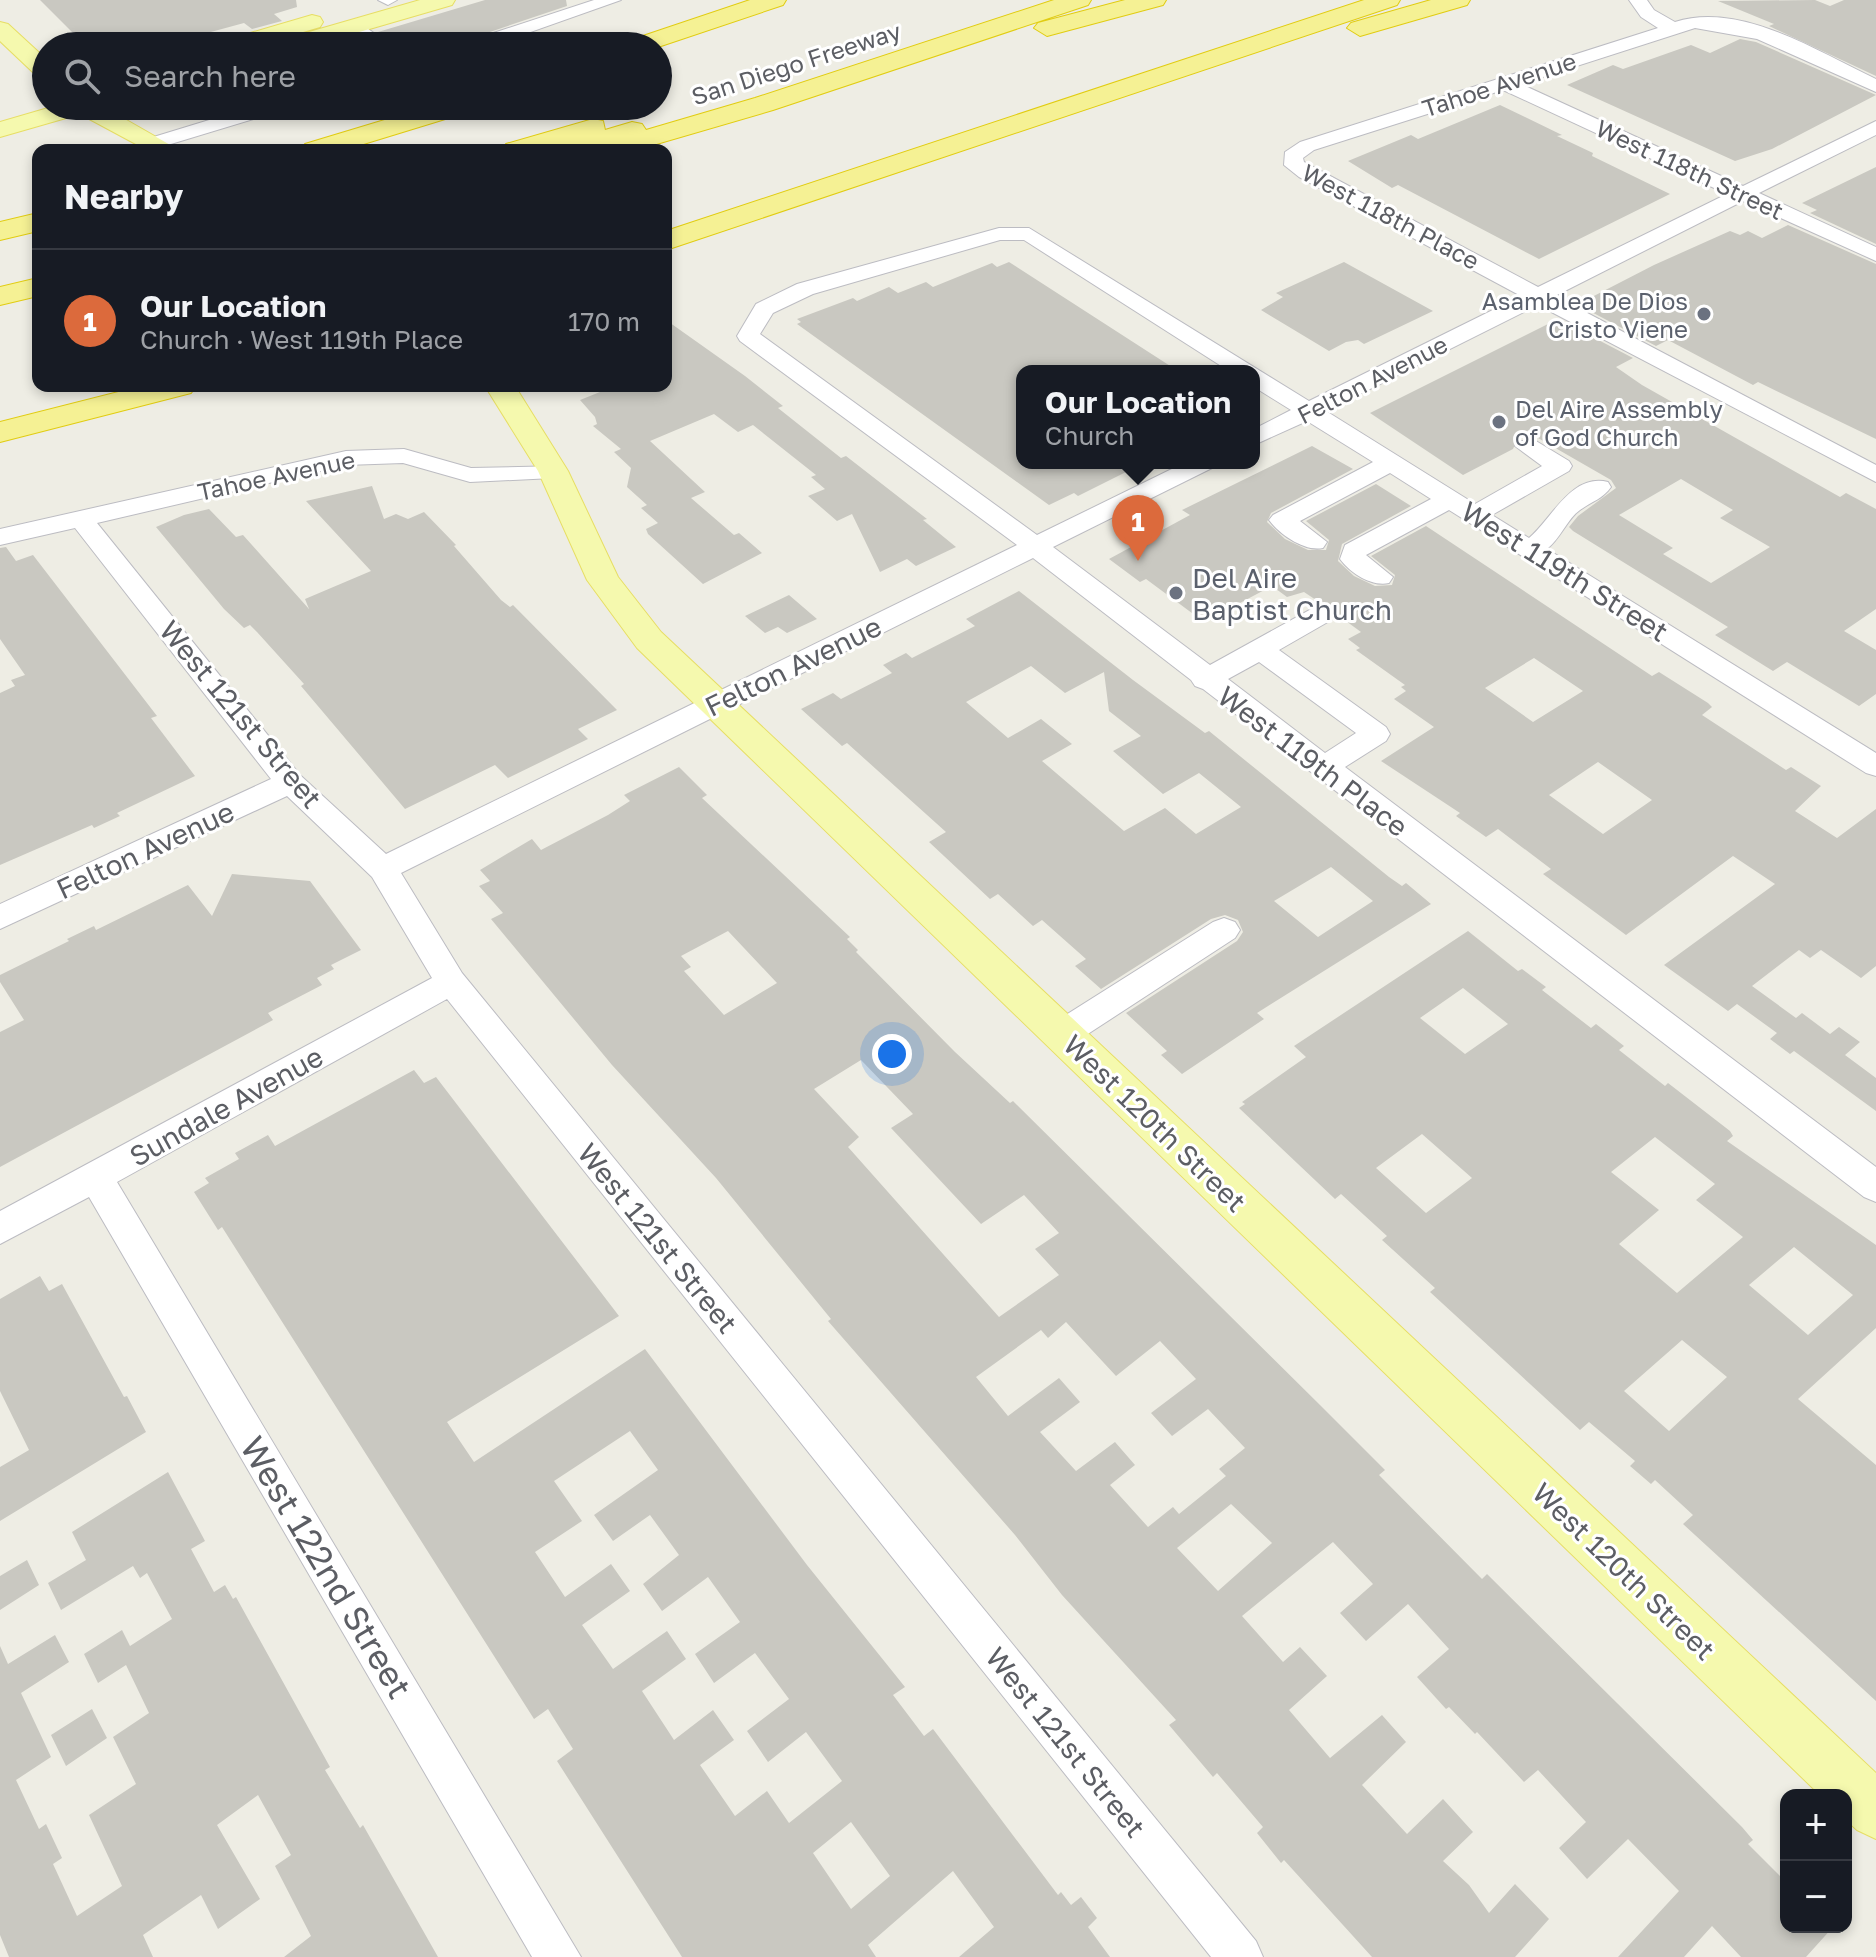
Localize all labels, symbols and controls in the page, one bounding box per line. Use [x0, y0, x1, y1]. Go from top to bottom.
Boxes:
street label: San Diego Freeway [688, 15, 904, 111]
search box [32, 32, 672, 120]
street label: Tahoe Avenue [1418, 45, 1580, 123]
icon: search [60, 54, 104, 98]
text: Search here [124, 58, 296, 94]
street label: West 118th Street [1592, 113, 1788, 225]
street label: West 118th Place [1297, 157, 1485, 275]
text: Nearby [64, 176, 184, 216]
place label: Asamblea De Dios Cristo Viene [1482, 286, 1688, 343]
text: Our Location [140, 288, 326, 324]
marker: Asamblea De Dios Cristo Viene [1695, 305, 1713, 323]
text: 1 [83, 306, 97, 337]
text: 170 m [568, 306, 640, 337]
text: Church · West 119th Place [140, 324, 463, 355]
street label: Felton Avenue [1292, 329, 1452, 429]
popup [1016, 365, 1260, 469]
text: Our Location [1045, 384, 1231, 420]
place label: Del Aire Assembly of God Church [1515, 394, 1723, 451]
marker: Del Aire Assembly of God Church [1490, 413, 1508, 431]
text: Church [1045, 420, 1134, 451]
street label: Tahoe Avenue [195, 444, 357, 506]
street label: West 119th Street [1456, 494, 1674, 648]
pin: 1 [1112, 495, 1164, 561]
place label: Del Aire Baptist Church [1192, 561, 1392, 626]
marker: Del Aire Baptist Church [1167, 584, 1185, 602]
street label: Felton Avenue [699, 609, 887, 723]
street label: West 121st Street [153, 614, 329, 814]
street label: West 119th Place [1212, 679, 1414, 843]
street label: Felton Avenue [51, 794, 239, 906]
street label: West 120th Street [1057, 1028, 1253, 1218]
your location [872, 1034, 912, 1074]
street label: Sundale Avenue [124, 1039, 328, 1173]
street label: West 121st Street [571, 1137, 745, 1339]
street label: West 122nd Street [233, 1429, 421, 1705]
street label: West 120th Street [1526, 1476, 1722, 1666]
street label: West 121st Street [979, 1641, 1153, 1843]
map controls [1780, 1789, 1852, 1933]
button: + [1780, 1789, 1852, 1861]
button: − [1780, 1861, 1852, 1933]

